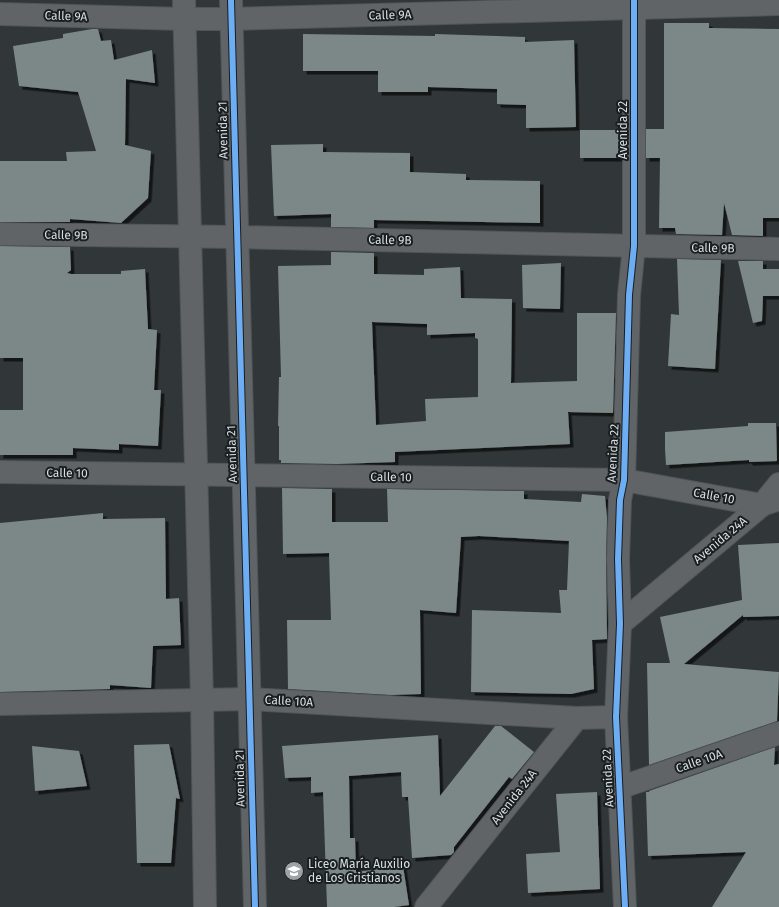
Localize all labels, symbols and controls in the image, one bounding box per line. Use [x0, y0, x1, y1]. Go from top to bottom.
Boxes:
street label: Calle 9A [368, 7, 412, 23]
street label: Calle 9A [44, 8, 88, 24]
street label: Avenida 21 [215, 101, 231, 159]
street label: Avenida 22 [616, 101, 630, 159]
street label: Calle 9B [44, 228, 88, 242]
street label: Calle 9B [368, 233, 412, 247]
street label: Calle 9B [691, 241, 735, 255]
street label: Avenida 22 [604, 423, 622, 483]
street label: Avenida 21 [224, 425, 240, 483]
street label: Calle 10 [46, 466, 88, 480]
street label: Calle 10 [370, 470, 412, 484]
street label: Calle 10 [692, 485, 736, 507]
street label: Avenida 24A [690, 514, 750, 566]
street label: Calle 10A [264, 693, 314, 709]
street label: Calle 10A [674, 746, 724, 776]
street label: Avenida 22 [599, 748, 617, 808]
street label: Avenida 21 [232, 749, 248, 807]
street label: Avenida 24A [488, 767, 540, 827]
place label: Liceo María Auxilio de Los Cristianos [308, 857, 410, 885]
school or university icon: Liceo María Auxilio de Los Cristianos [283, 860, 305, 882]

